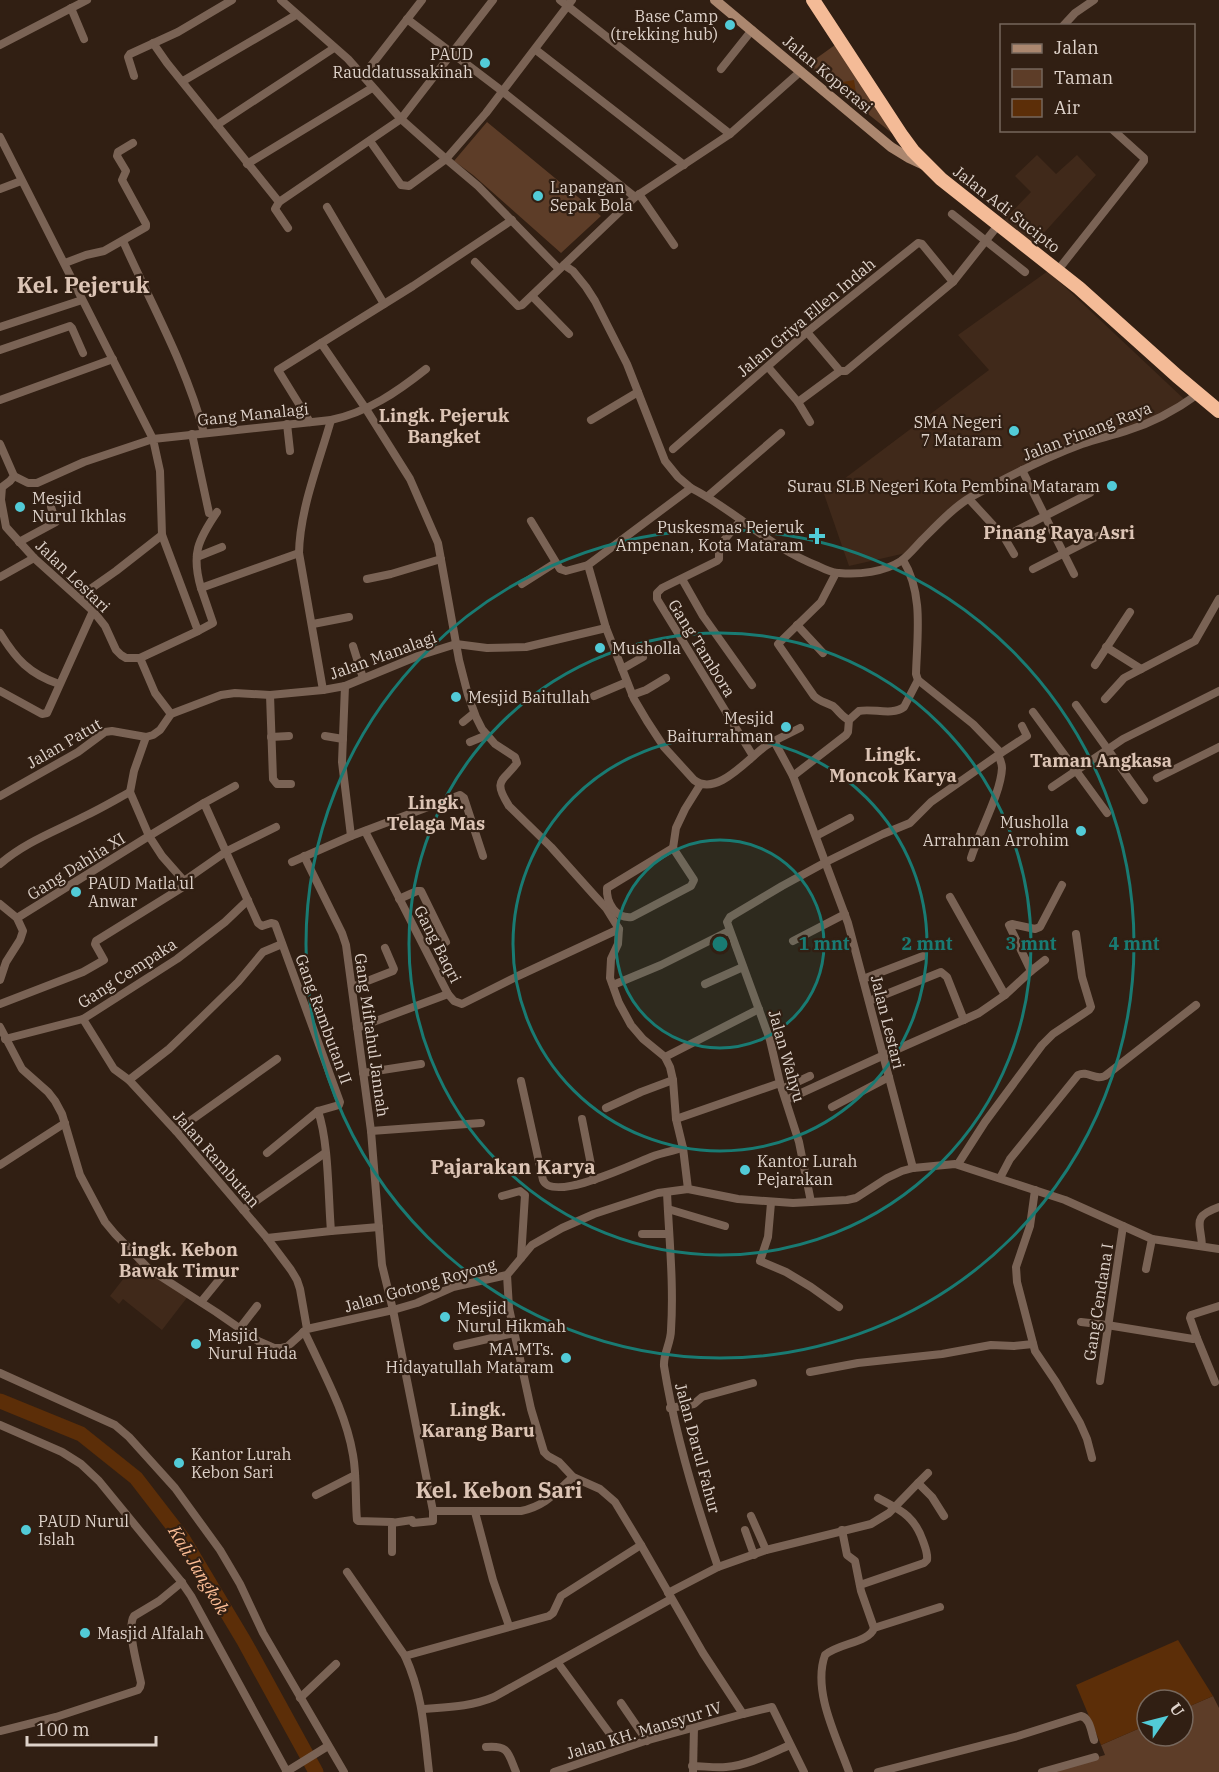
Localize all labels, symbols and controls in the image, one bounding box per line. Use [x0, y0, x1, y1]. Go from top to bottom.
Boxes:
place label: Base Camp (trekking hub) [610, 6, 718, 44]
marker: Base Camp (trekking hub) [723, 18, 737, 32]
legend [1000, 24, 1195, 132]
street label: Jalan Koperasi [779, 31, 877, 117]
text: Jalan [1054, 36, 1099, 59]
place label: PAUD Rauddatussakinah [333, 44, 473, 82]
marker: PAUD Rauddatussakinah [478, 56, 492, 70]
text: Taman [1054, 66, 1113, 89]
text: Air [1054, 96, 1080, 119]
street label: Jalan Adi Sucipto [950, 161, 1064, 257]
place label: Lapangan Sepak Bola [550, 177, 633, 215]
marker: Lapangan Sepak Bola [531, 189, 545, 203]
street label: Jalan Griya Ellen Indah [733, 253, 879, 381]
district label: Kel. Pejeruk [17, 270, 150, 299]
street label: Jalan Pinang Raya [1020, 397, 1155, 465]
street label: Gang Manalagi [196, 398, 310, 430]
district label: Lingk. Pejeruk Bangket [379, 404, 510, 448]
place label: SMA Negeri 7 Mataram [914, 412, 1002, 450]
marker: SMA Negeri 7 Mataram [1007, 424, 1021, 438]
place label: Surau SLB Negeri Kota Pembina Mataram [787, 476, 1100, 496]
marker: Surau SLB Negeri Kota Pembina Mataram [1105, 479, 1119, 493]
place label: Mesjid Nurul Ikhlas [32, 488, 126, 526]
marker: Mesjid Nurul Ikhlas [13, 500, 27, 514]
place label: Puskesmas Pejeruk Ampenan, Kota Mataram [616, 517, 805, 555]
district label: Pinang Raya Asri [983, 521, 1135, 544]
marker: Puskesmas Pejeruk Ampenan, Kota Mataram [808, 527, 826, 545]
street label: Jalan Lestari [32, 536, 114, 616]
street label: Gang Tambora [664, 595, 740, 701]
street label: Jalan Manalagi [327, 626, 439, 684]
place label: Musholla [612, 638, 681, 658]
marker: Musholla [593, 641, 607, 655]
place label: Mesjid Baitullah [468, 687, 590, 707]
marker: Mesjid Baitullah [449, 690, 463, 704]
place label: Mesjid Baiturrahman [667, 708, 774, 746]
street label: Jalan Patut [23, 713, 105, 772]
marker: Mesjid Baiturrahman [779, 720, 793, 734]
district label: Lingk. Moncok Karya [829, 743, 957, 787]
district label: Taman Angkasa [1030, 749, 1172, 772]
district label: Lingk. Telaga Mas [387, 791, 485, 835]
place label: Musholla Arrahman Arrohim [923, 812, 1069, 850]
marker: Musholla Arrahman Arrohim [1074, 824, 1088, 838]
street label: Gang Dahlia XI [23, 828, 129, 904]
place label: PAUD Matla'ul Anwar [88, 873, 194, 911]
marker: PAUD Matla'ul Anwar [69, 885, 83, 899]
street label: Gang Baqri [410, 902, 466, 986]
text: 1 mnt [798, 932, 850, 955]
text: 2 mnt [901, 932, 953, 955]
text: 3 mnt [1005, 932, 1057, 955]
text: 4 mnt [1108, 932, 1160, 955]
street label: Gang Cempaka [74, 933, 180, 1012]
centre of rings [710, 934, 730, 954]
street label: Gang Rambutan II [291, 951, 357, 1087]
street label: Gang Miftahul Jannah [351, 952, 393, 1118]
street label: Jalan Lestari [867, 973, 909, 1071]
street label: Jalan Wahyu [764, 1008, 810, 1104]
street label: Jalan Rambutan [169, 1106, 265, 1212]
place label: Kantor Lurah Pejarakan [757, 1151, 858, 1189]
district label: Pajarakan Karya [430, 1153, 596, 1180]
marker: Kantor Lurah Pejarakan [738, 1163, 752, 1177]
district label: Lingk. Kebon Bawak Timur [119, 1238, 239, 1282]
street label: Gang Cendana I [1079, 1242, 1117, 1362]
street label: Jalan Gotong Royong [342, 1254, 499, 1316]
place label: Mesjid Nurul Hikmah [457, 1298, 566, 1336]
marker: Mesjid Nurul Hikmah [438, 1310, 452, 1324]
place label: Masjid Nurul Huda [208, 1325, 297, 1363]
marker: Masjid Nurul Huda [189, 1337, 203, 1351]
place label: MA.MTs. Hidayatullah Mataram [386, 1339, 554, 1377]
marker: MA.MTs. Hidayatullah Mataram [559, 1351, 573, 1365]
street label: Jalan Darul Fahur [671, 1381, 725, 1515]
district label: Lingk. Karang Baru [421, 1398, 535, 1442]
place label: Kantor Lurah Kebon Sari [191, 1444, 292, 1482]
marker: Kantor Lurah Kebon Sari [172, 1456, 186, 1470]
district label: Kel. Kebon Sari [416, 1475, 582, 1504]
place label: PAUD Nurul Islah [38, 1511, 129, 1549]
water label: Kali Jangkok [163, 1520, 235, 1619]
marker: PAUD Nurul Islah [19, 1523, 33, 1537]
place label: Masjid Alfalah [97, 1623, 204, 1643]
marker: Masjid Alfalah [78, 1626, 92, 1640]
north arrow [1135, 1688, 1195, 1748]
street label: Jalan KH. Mansyur IV [564, 1697, 724, 1763]
text: U [1166, 1699, 1189, 1720]
scale bar [27, 1709, 156, 1747]
text: 100 m [36, 1718, 90, 1741]

